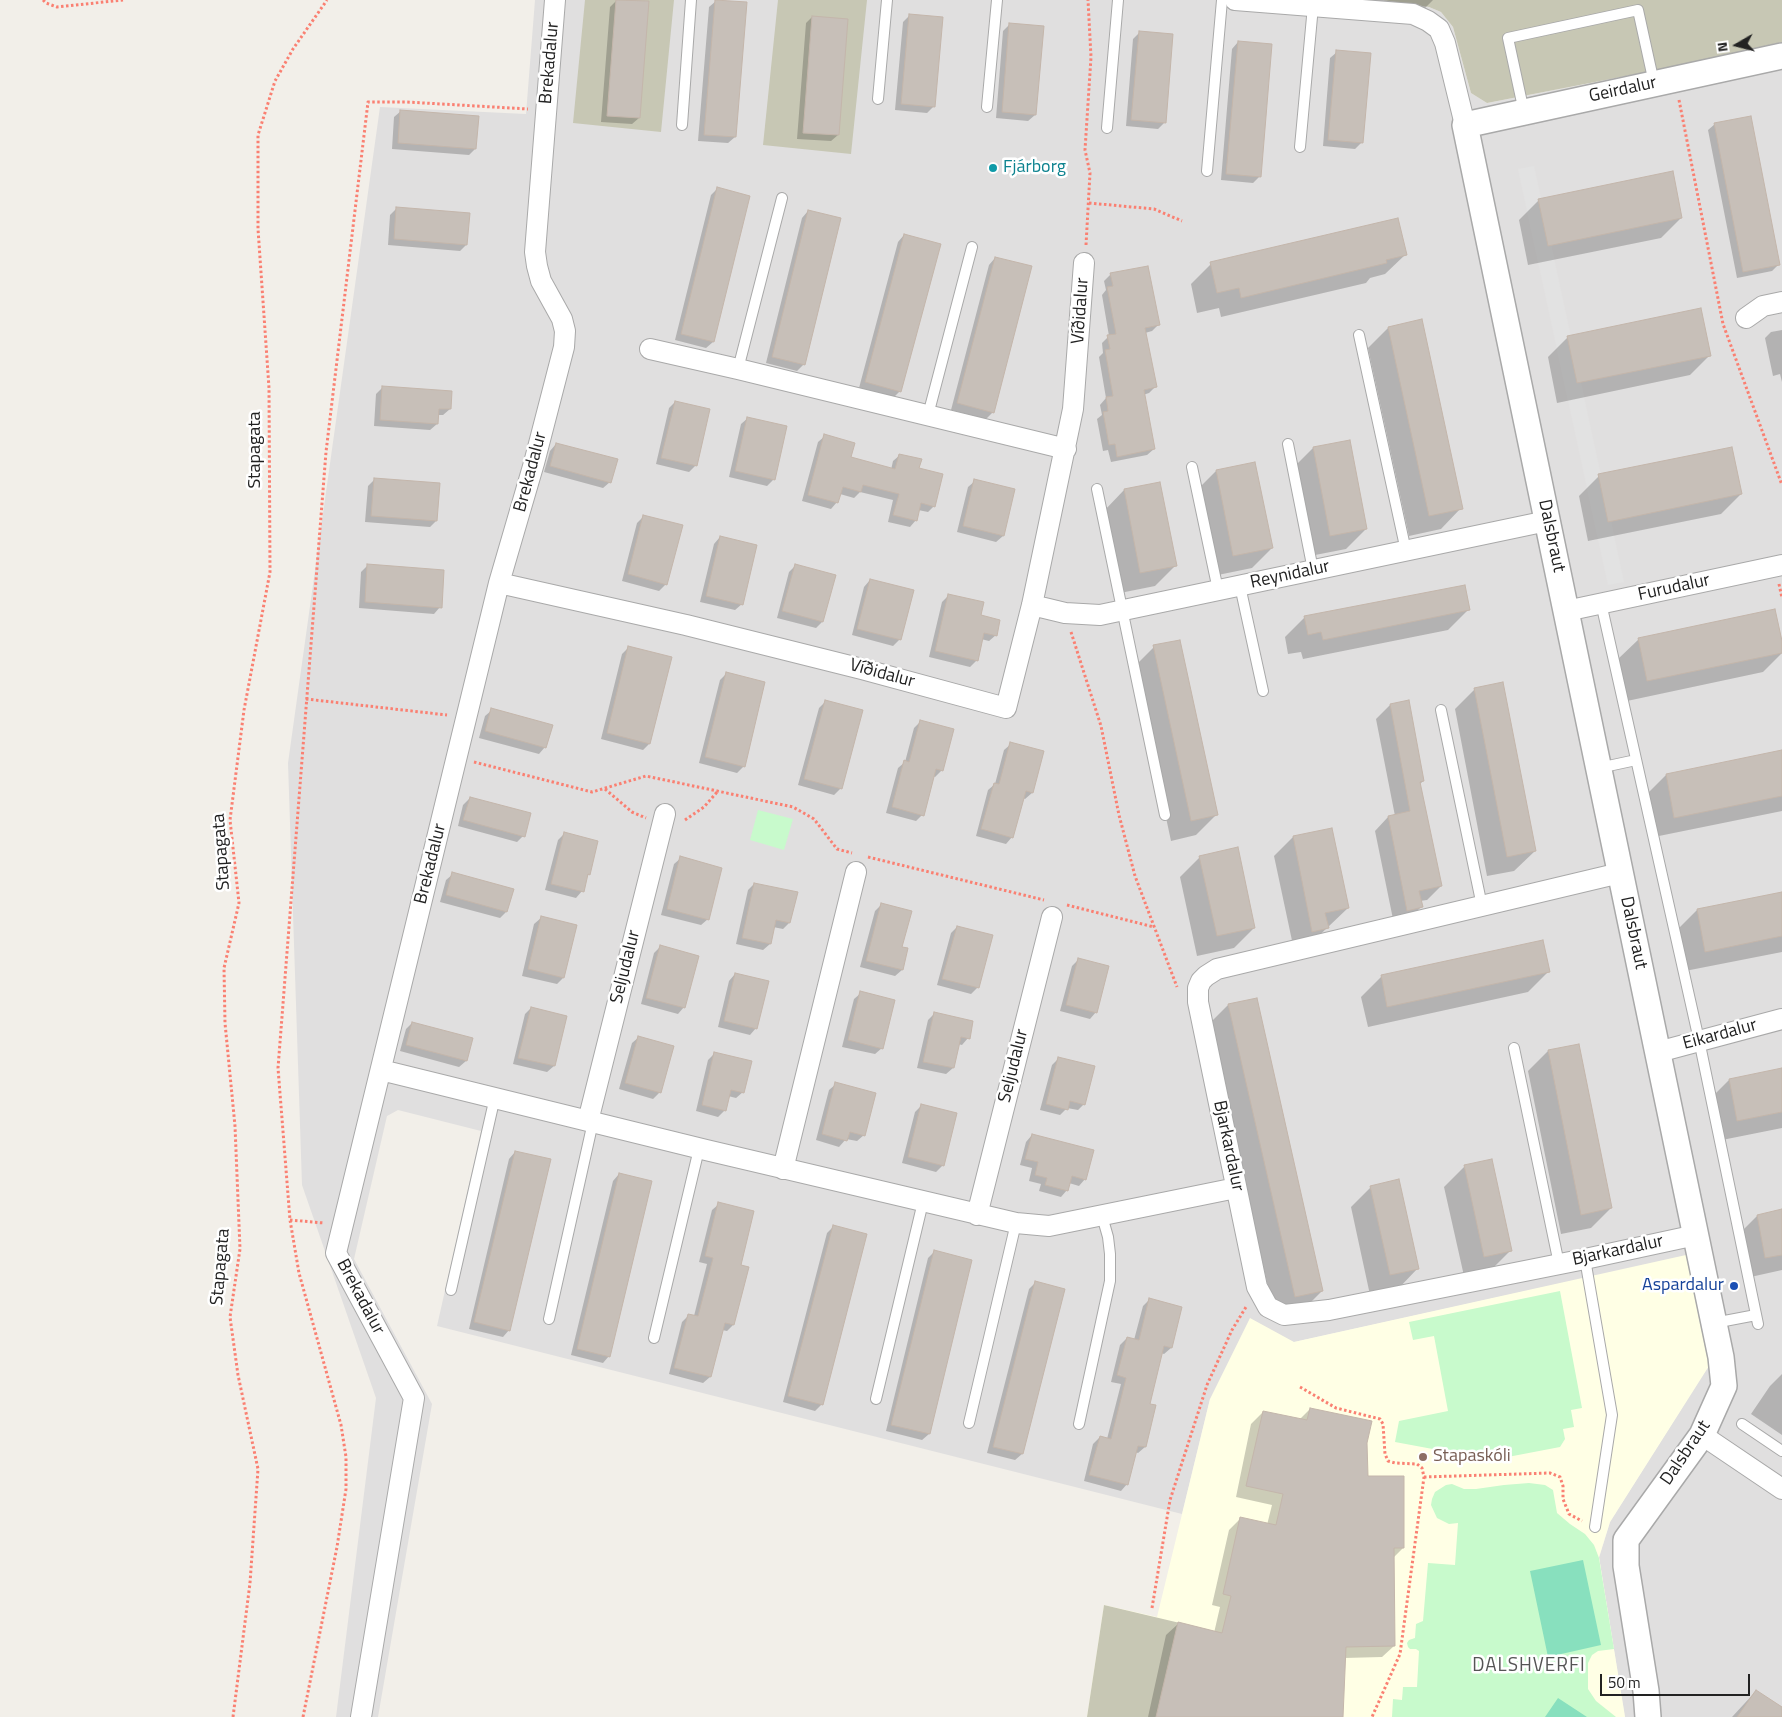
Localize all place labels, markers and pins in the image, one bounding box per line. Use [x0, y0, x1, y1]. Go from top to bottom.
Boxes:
place label: Fjárborg [1003, 157, 1066, 179]
marker: Fjárborg [987, 162, 999, 174]
place label: Aspardalur [1642, 1275, 1724, 1297]
marker: Aspardalur [1728, 1280, 1740, 1292]
place label: Stapaskóli [1433, 1446, 1511, 1468]
marker: Stapaskóli [1417, 1451, 1429, 1463]

